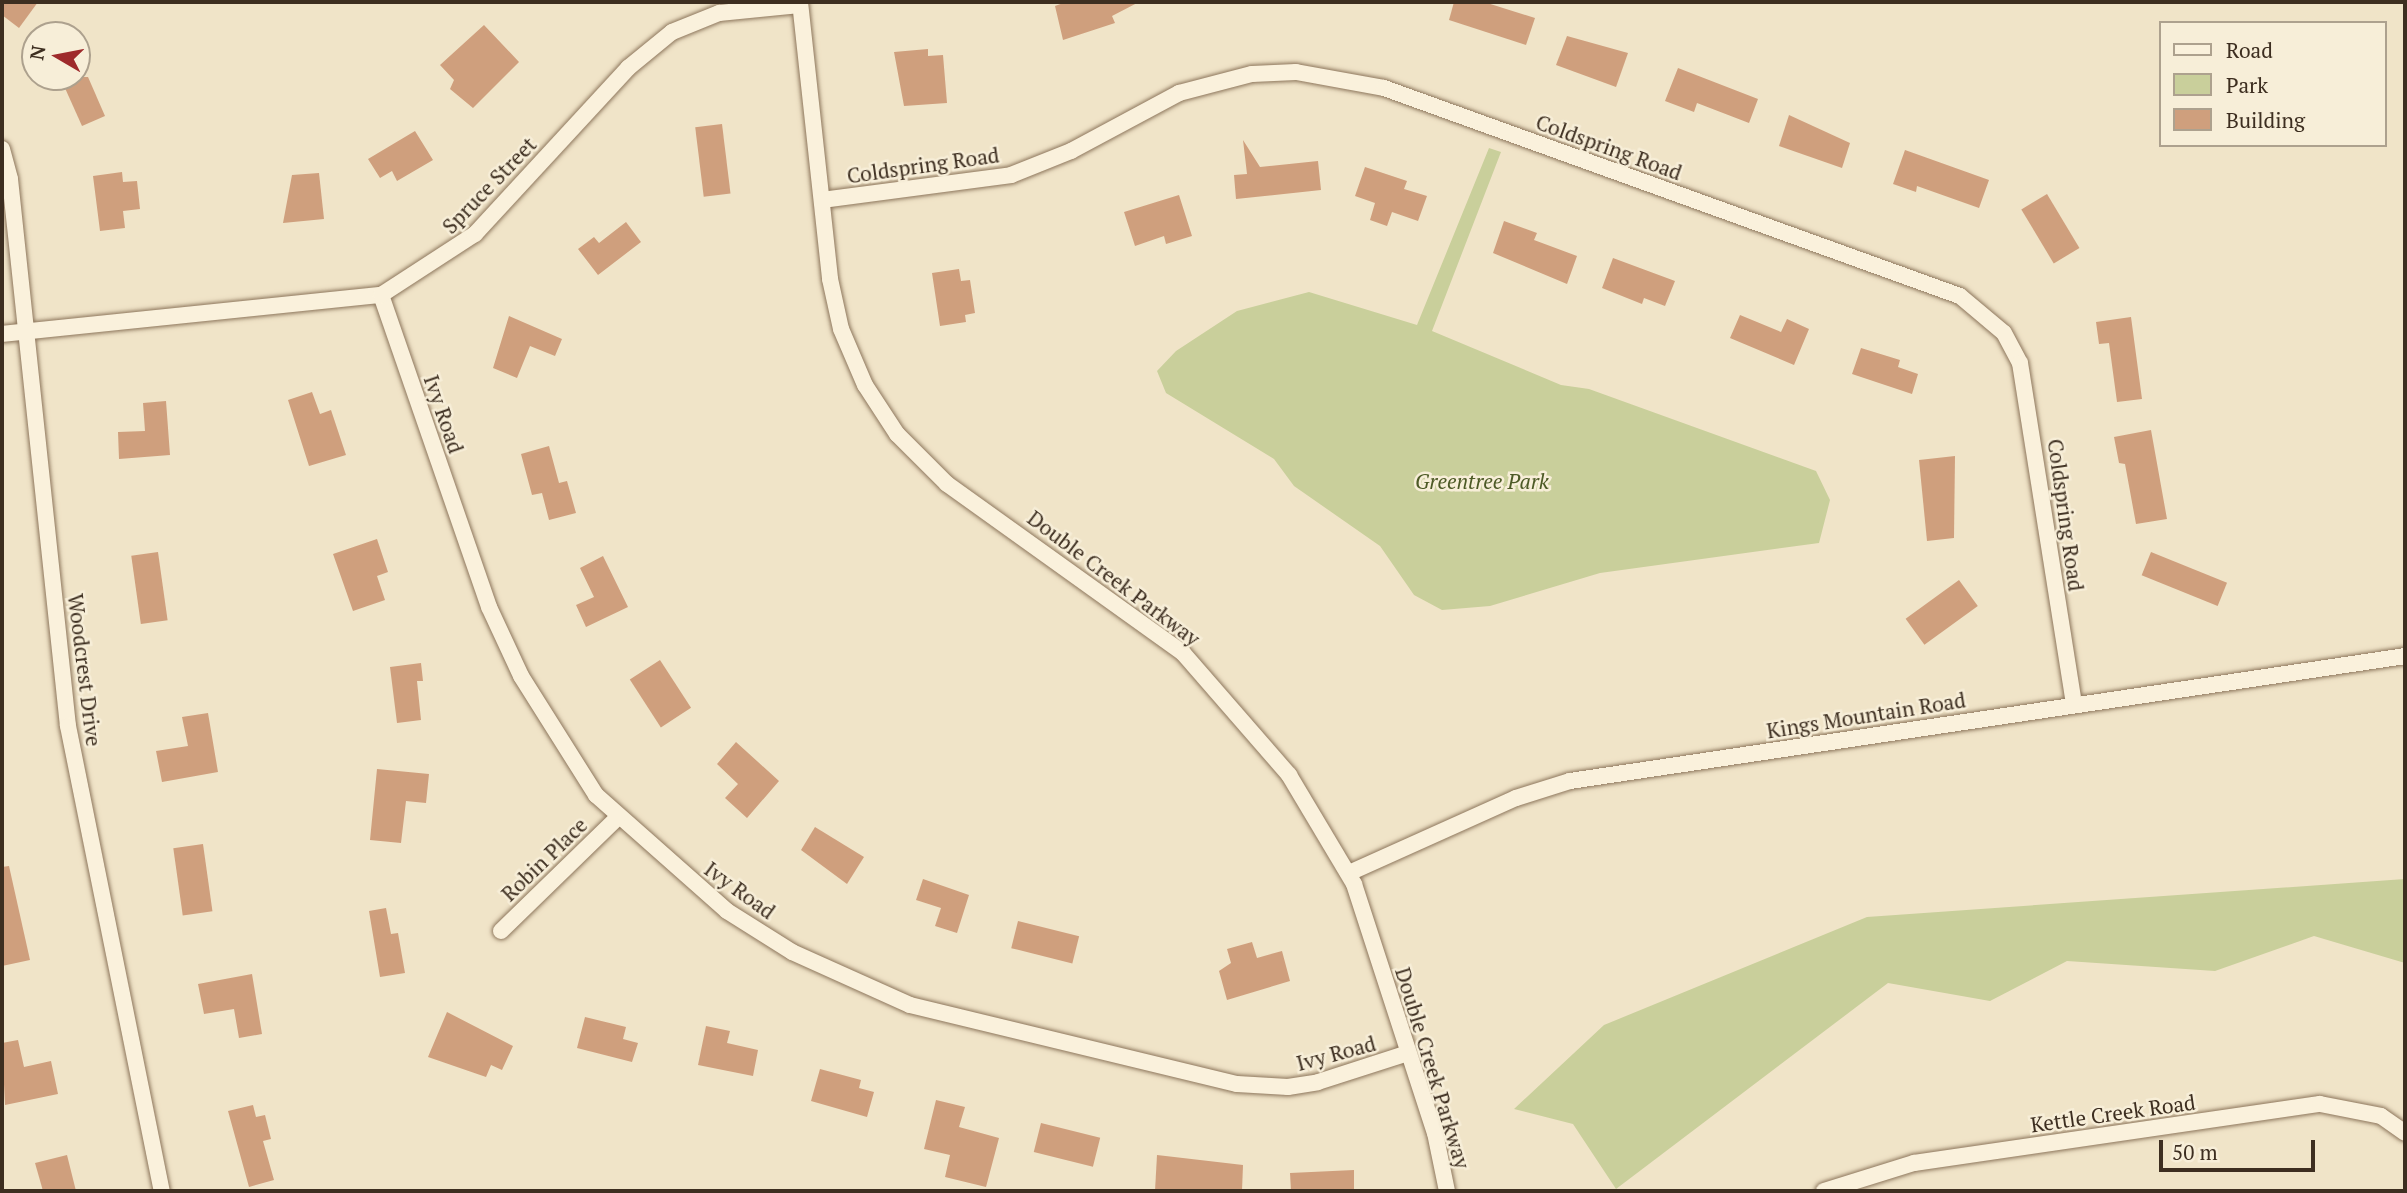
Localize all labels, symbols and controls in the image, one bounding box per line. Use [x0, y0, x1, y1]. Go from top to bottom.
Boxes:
north arrow [21, 21, 91, 91]
legend [2158, 21, 2386, 147]
text: Road [2226, 36, 2273, 64]
text: N [23, 43, 50, 62]
text: Park [2226, 71, 2268, 99]
text: Building [2226, 106, 2305, 134]
street label: Coldspring Road [1533, 109, 1685, 185]
street label: Spruce Street [437, 132, 541, 238]
street label: Coldspring Road [845, 142, 1001, 188]
street label: Ivy Road [419, 371, 469, 457]
street label: Coldspring Road [2043, 437, 2089, 593]
park label: Greentree Park [1415, 468, 1549, 494]
street label: Double Creek Parkway [1023, 505, 1205, 651]
street label: Woodcrest Drive [63, 592, 107, 748]
street label: Kings Mountain Road [1765, 687, 1967, 743]
street label: Robin Place [496, 812, 592, 906]
street label: Ivy Road [700, 856, 780, 924]
street label: Double Creek Parkway [1390, 964, 1476, 1172]
street label: Ivy Road [1294, 1030, 1378, 1076]
street label: Kettle Creek Road [2029, 1089, 2197, 1137]
scale bar [2162, 1126, 2318, 1170]
text: 50 m [2172, 1138, 2218, 1166]

